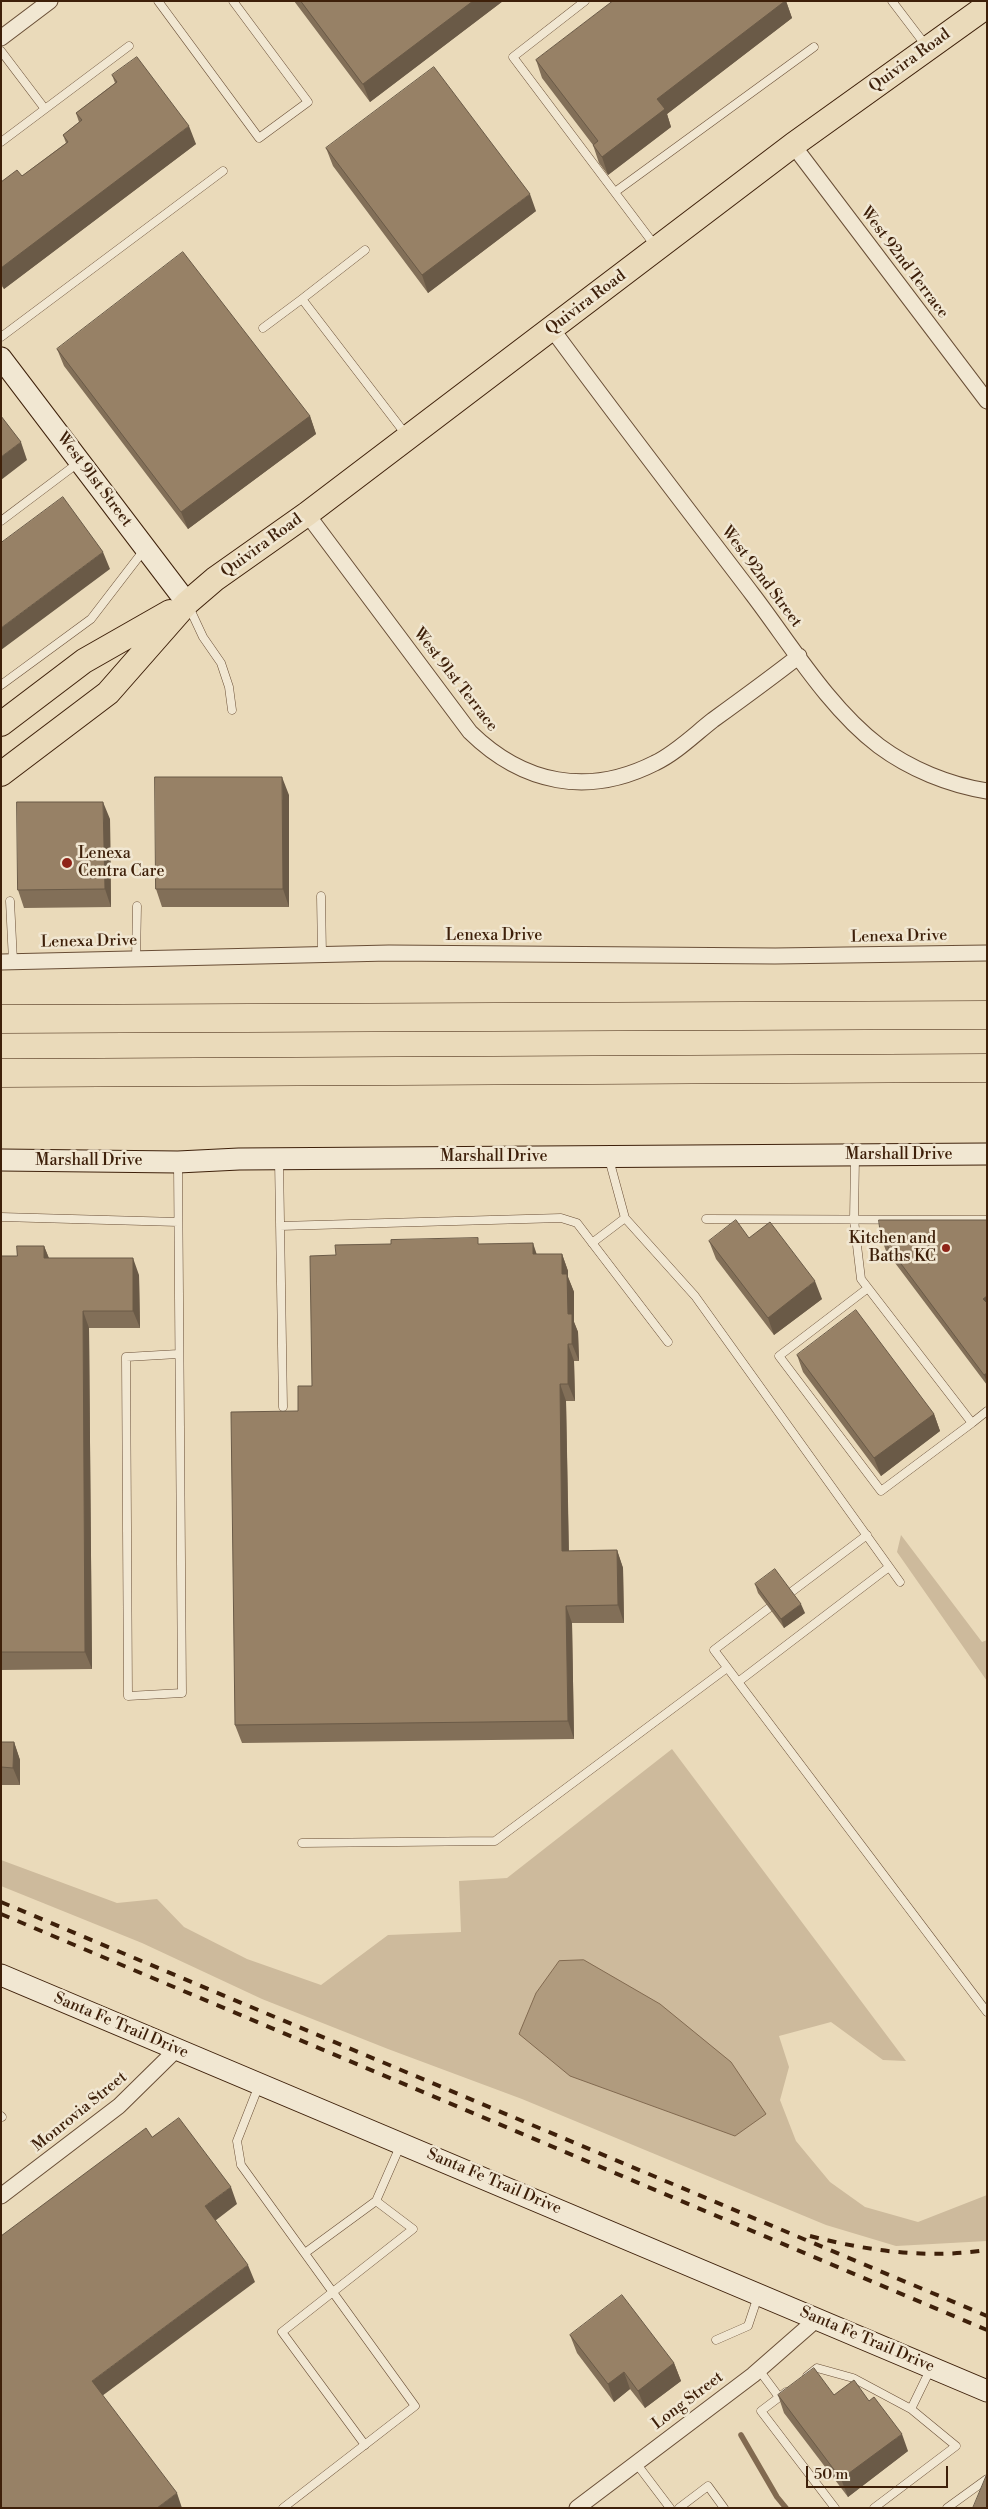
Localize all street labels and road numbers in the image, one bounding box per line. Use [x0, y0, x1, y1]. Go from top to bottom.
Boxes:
street label: Quivira Road [866, 25, 954, 97]
street label: West 92nd Terrace [856, 203, 952, 323]
street label: Quivira Road [542, 267, 630, 339]
street label: West 91st Street [52, 429, 136, 531]
street label: Quivira Road [218, 510, 306, 582]
street label: West 92nd Street [717, 523, 805, 631]
street label: West 91st Terrace [409, 624, 501, 736]
street label: Lenexa Drive [446, 926, 542, 946]
street label: Lenexa Drive [850, 927, 948, 947]
street label: Lenexa Drive [40, 932, 138, 952]
street label: Marshall Drive [845, 1145, 953, 1165]
street label: Marshall Drive [440, 1147, 548, 1167]
street label: Marshall Drive [35, 1151, 143, 1171]
street label: Santa Fe Trail Drive [51, 1989, 191, 2063]
street label: Monrovia Street [29, 2068, 131, 2156]
street label: Santa Fe Trail Drive [424, 2145, 564, 2219]
street label: Santa Fe Trail Drive [797, 2303, 937, 2377]
street label: Long Street [649, 2368, 727, 2434]

